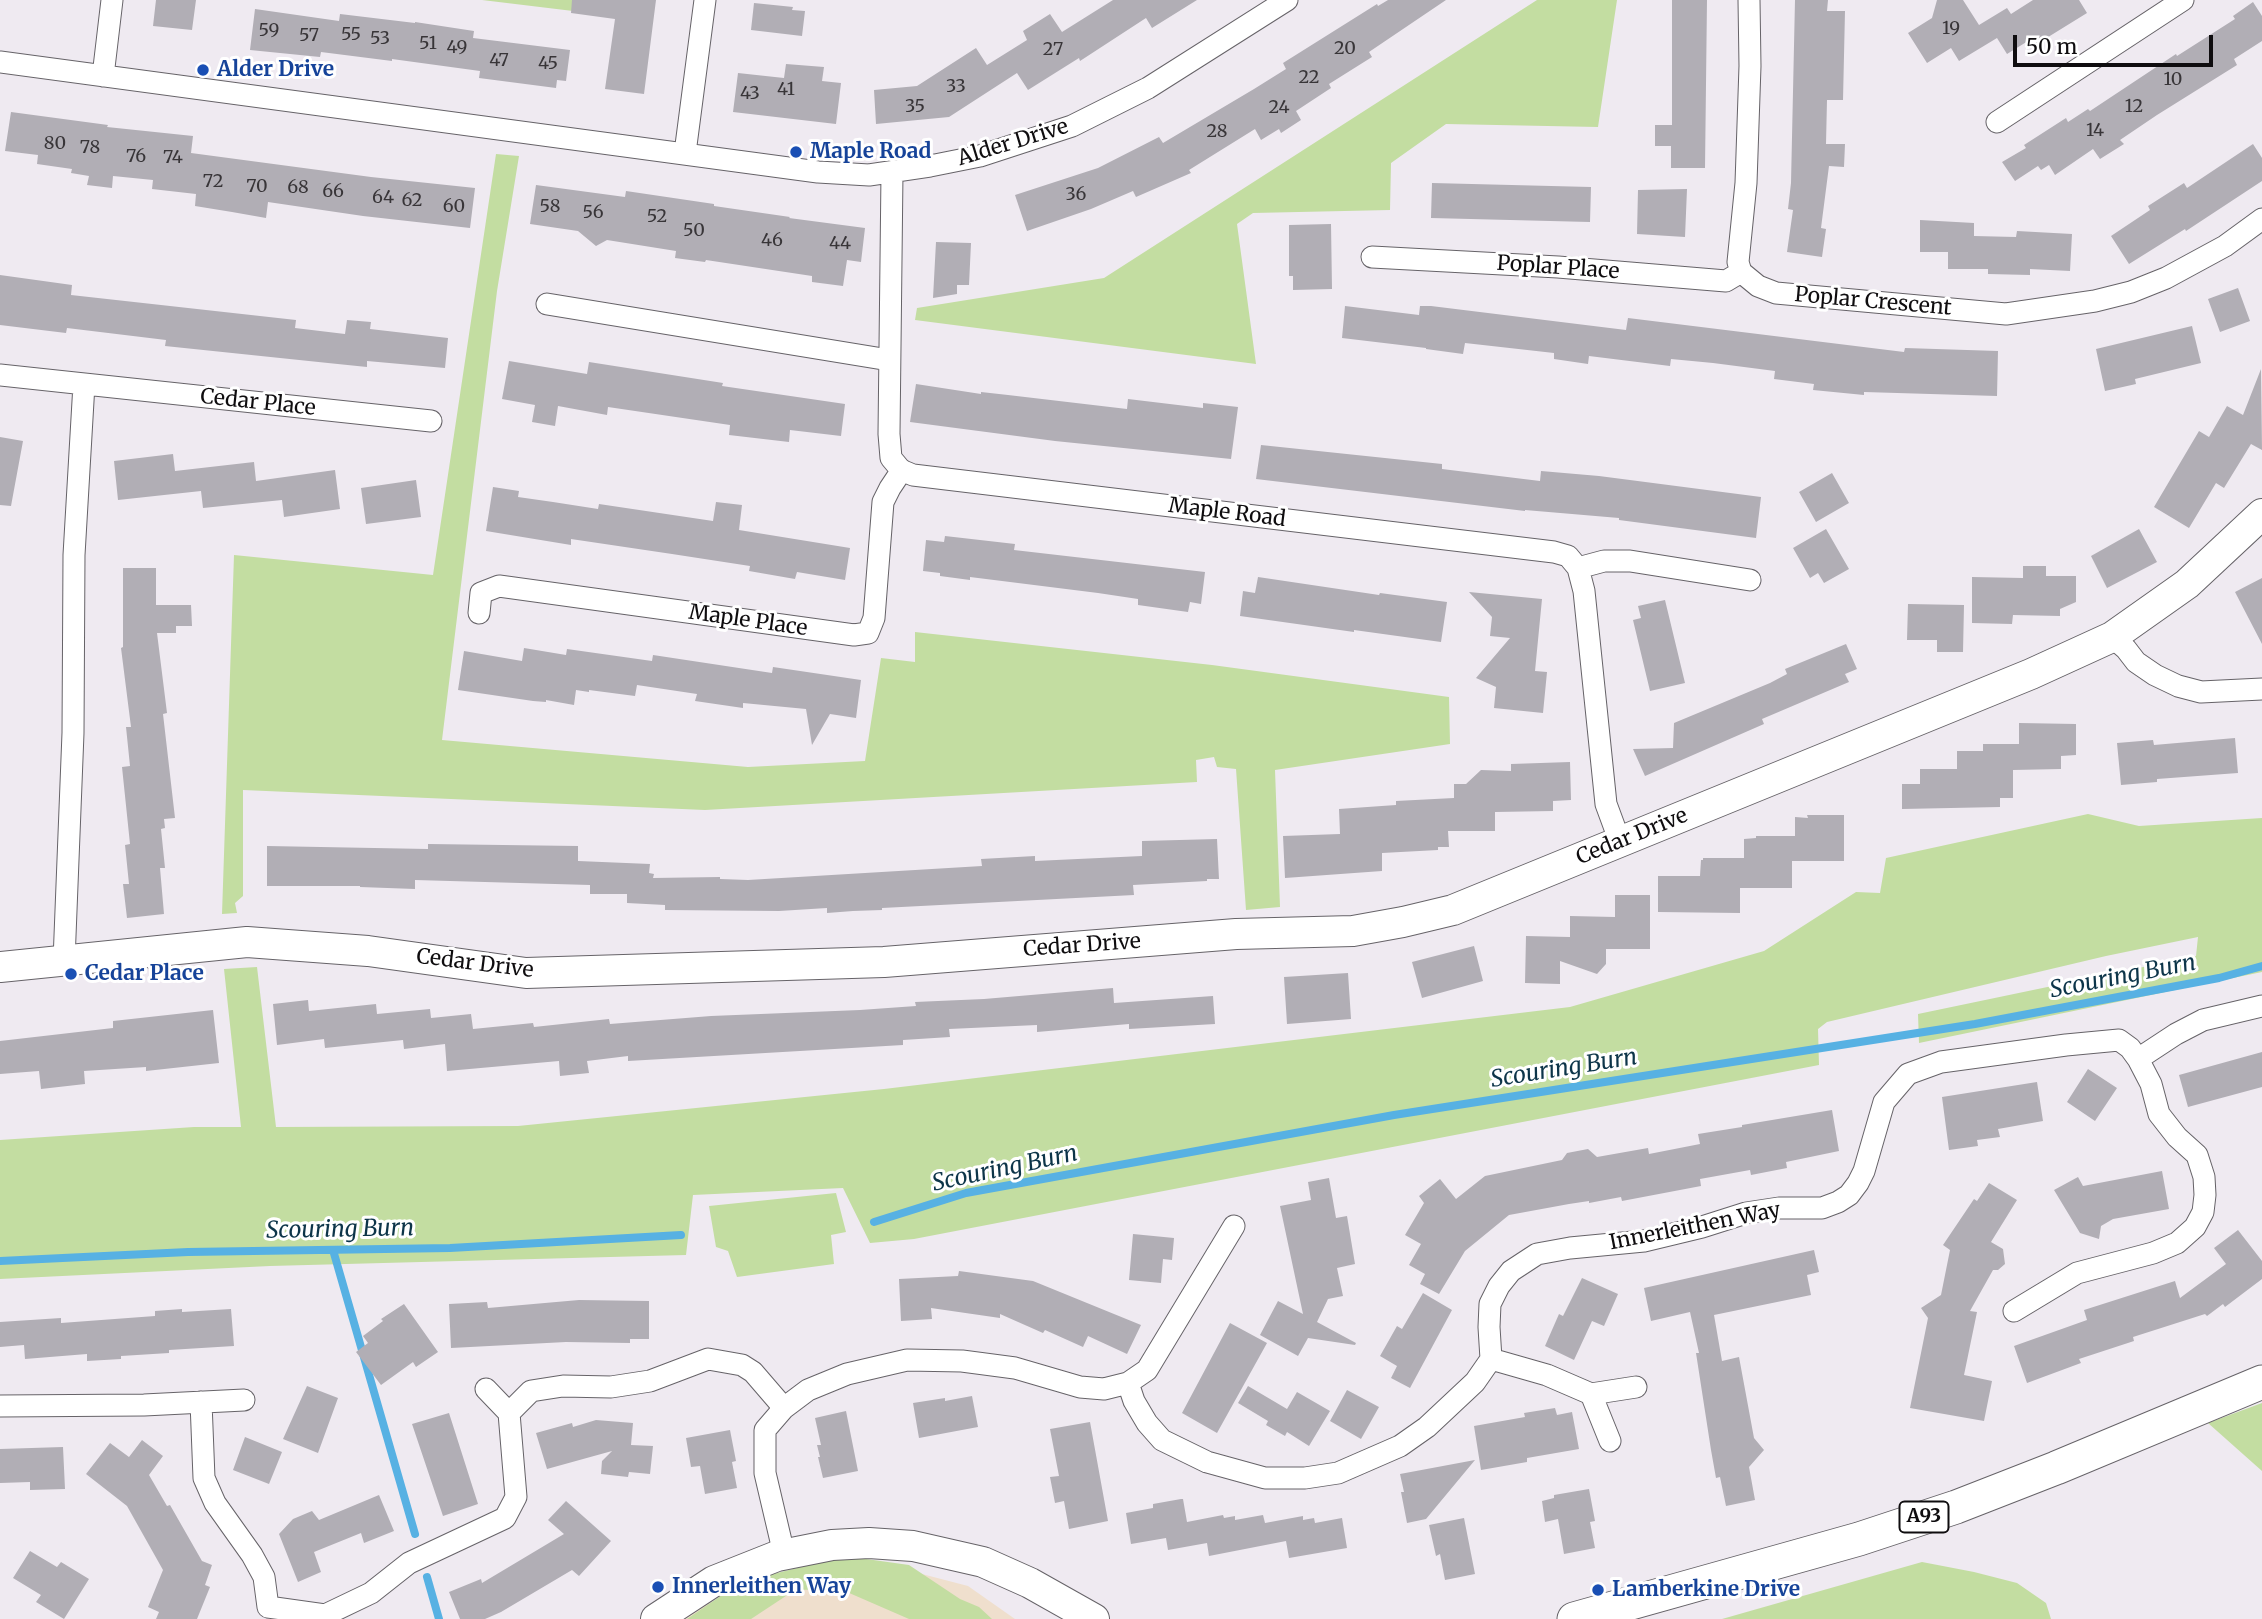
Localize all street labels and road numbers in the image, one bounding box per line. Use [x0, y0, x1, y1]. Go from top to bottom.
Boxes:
street label: Alder Drive [955, 114, 1071, 172]
street label: Poplar Place [1496, 251, 1620, 285]
street label: Poplar Crescent [1794, 283, 1952, 321]
street label: Cedar Place [199, 384, 317, 422]
street label: Maple Road [1167, 493, 1287, 533]
street label: Maple Place [687, 600, 809, 642]
street label: Cedar Drive [1573, 803, 1691, 871]
street label: Cedar Drive [1022, 929, 1142, 963]
street label: Cedar Drive [415, 944, 535, 984]
street label: Innerleithen Way [1607, 1198, 1783, 1256]
road number: A93 [1899, 1502, 1948, 1532]

